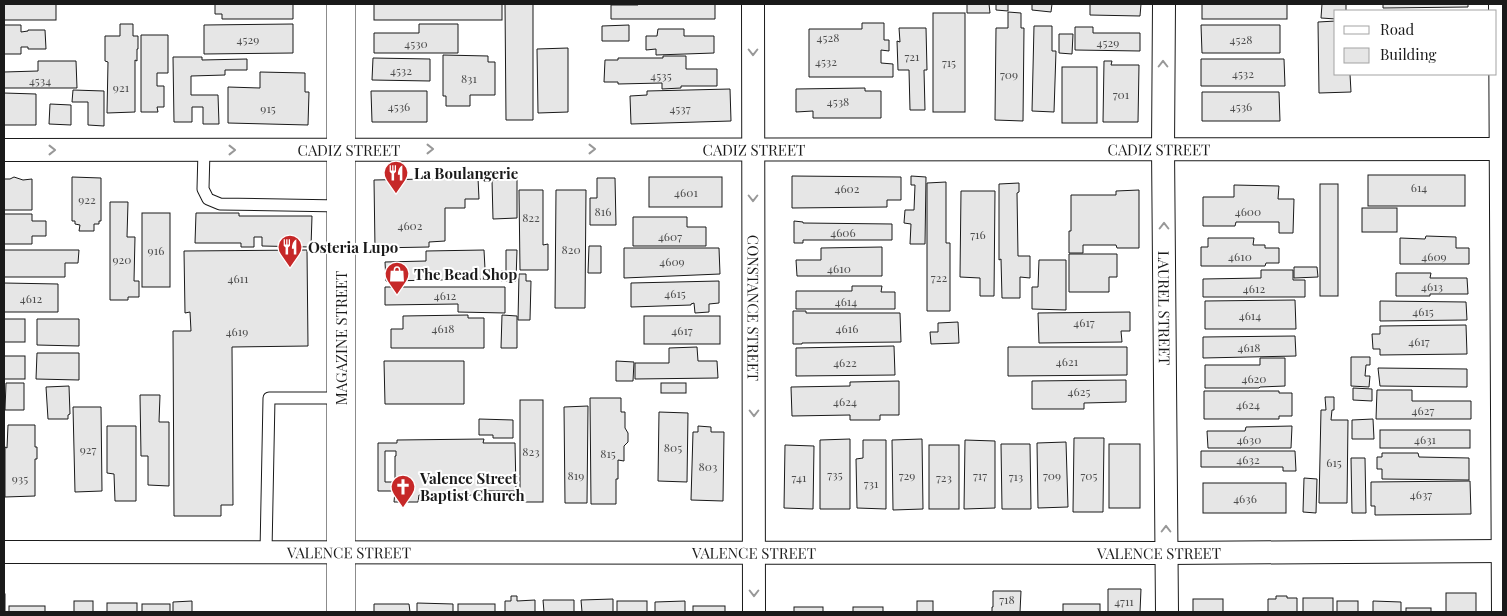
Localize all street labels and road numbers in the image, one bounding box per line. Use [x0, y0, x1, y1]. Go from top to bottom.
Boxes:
street label: CADIZ STREET [703, 139, 805, 160]
street label: CADIZ STREET [1108, 139, 1210, 159]
street label: CADIZ STREET [298, 140, 400, 160]
street label: CONSTANCE STREET [743, 235, 764, 381]
street label: LAUREL STREET [1154, 251, 1175, 365]
street label: MAGAZINE STREET [331, 271, 351, 405]
street label: VALENCE STREET [286, 542, 411, 562]
street label: VALENCE STREET [691, 543, 816, 563]
street label: VALENCE STREET [1096, 543, 1221, 563]

